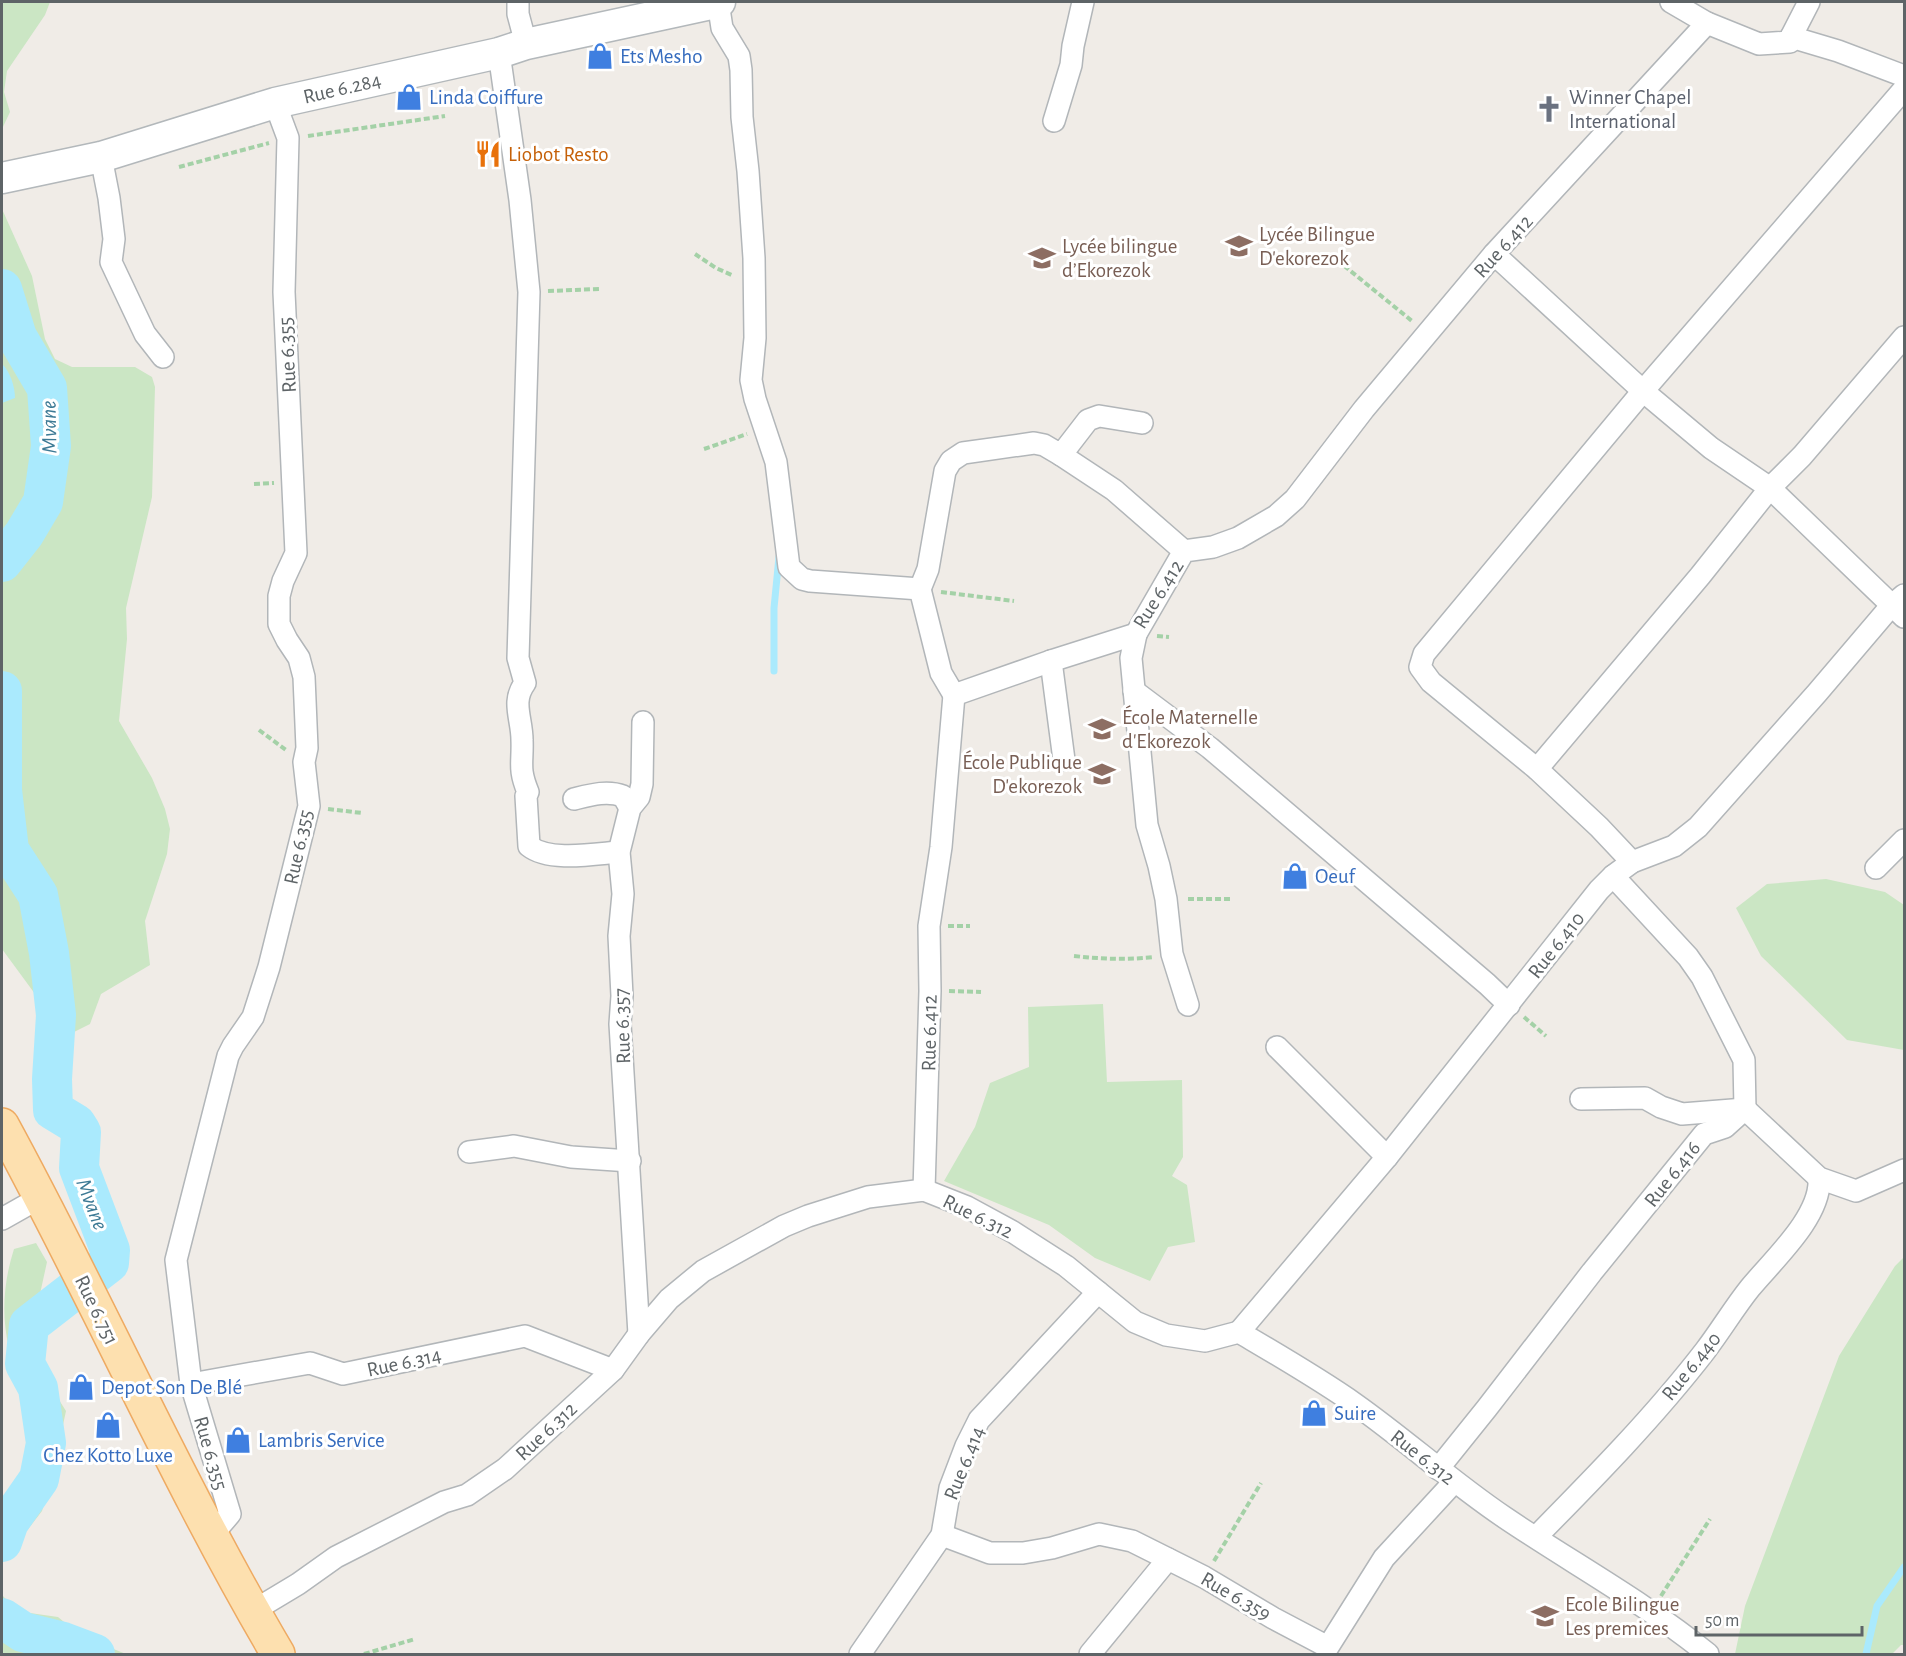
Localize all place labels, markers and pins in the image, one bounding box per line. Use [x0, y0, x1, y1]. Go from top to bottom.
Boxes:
shop icon: Ets Mesho [585, 41, 615, 71]
place label: Ets Mesho [620, 46, 702, 67]
shop icon: Linda Coiffure [394, 82, 424, 112]
place label: Linda Coiffure [429, 87, 543, 108]
place label: Winner Chapel International [1569, 87, 1691, 132]
church icon: Winner Chapel International [1534, 94, 1564, 124]
restaurant icon: Liobot Resto [473, 139, 503, 169]
place label: Liobot Resto [508, 144, 608, 165]
place label: Lycée Bilingue D'ekorezok [1259, 224, 1375, 269]
school or university icon: Lycée Bilingue D'ekorezok [1224, 231, 1254, 261]
place label: Lycée bilingue d’Ekorezok [1062, 236, 1177, 281]
school or university icon: Lycée bilingue d’Ekorezok [1027, 243, 1057, 273]
place label: École Maternelle d'Ekorezok [1122, 705, 1258, 752]
school or university icon: École Maternelle d'Ekorezok [1087, 714, 1117, 744]
place label: École Publique D'ekorezok [962, 750, 1082, 797]
school or university icon: École Publique D'ekorezok [1087, 759, 1117, 789]
shop icon: Oeuf [1280, 861, 1310, 891]
place label: Oeuf [1315, 866, 1357, 887]
shop icon: Depot Son De Blé [66, 1372, 96, 1402]
place label: Depot Son De Blé [101, 1377, 242, 1398]
shop icon: Suire [1299, 1398, 1329, 1428]
place label: Suire [1334, 1403, 1376, 1424]
shop icon: Chez Kotto Luxe [93, 1410, 123, 1440]
shop icon: Lambris Service [223, 1425, 253, 1455]
place label: Lambris Service [258, 1430, 385, 1451]
place label: Chez Kotto Luxe [43, 1445, 173, 1466]
place label: Ecole Bilingue Les premices [1565, 1594, 1679, 1639]
school or university icon: Ecole Bilingue Les premices [1530, 1601, 1560, 1631]

